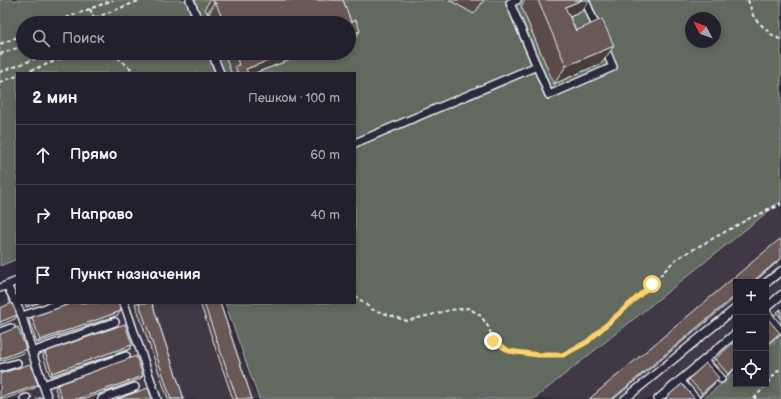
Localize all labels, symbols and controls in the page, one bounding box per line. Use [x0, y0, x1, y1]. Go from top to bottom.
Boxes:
north arrow [685, 12, 721, 48]
search box [16, 16, 356, 60]
icon: search [30, 27, 52, 49]
text: Поиск [62, 29, 105, 48]
text: 2 мин [32, 88, 78, 108]
text: Пешком · 100 m [248, 90, 340, 106]
icon: ahead [32, 144, 54, 166]
text: Прямо [70, 145, 117, 164]
text: 60 m [310, 147, 340, 163]
icon: right [32, 204, 54, 226]
text: Направо [70, 205, 133, 224]
text: 40 m [310, 207, 340, 223]
icon: arrive [32, 264, 54, 286]
text: Пункт назначения [70, 265, 201, 284]
route start [643, 275, 661, 293]
map controls [733, 279, 769, 387]
button: + [733, 279, 769, 315]
button: − [733, 315, 769, 351]
route end [484, 332, 502, 350]
button: locate [733, 351, 769, 387]

